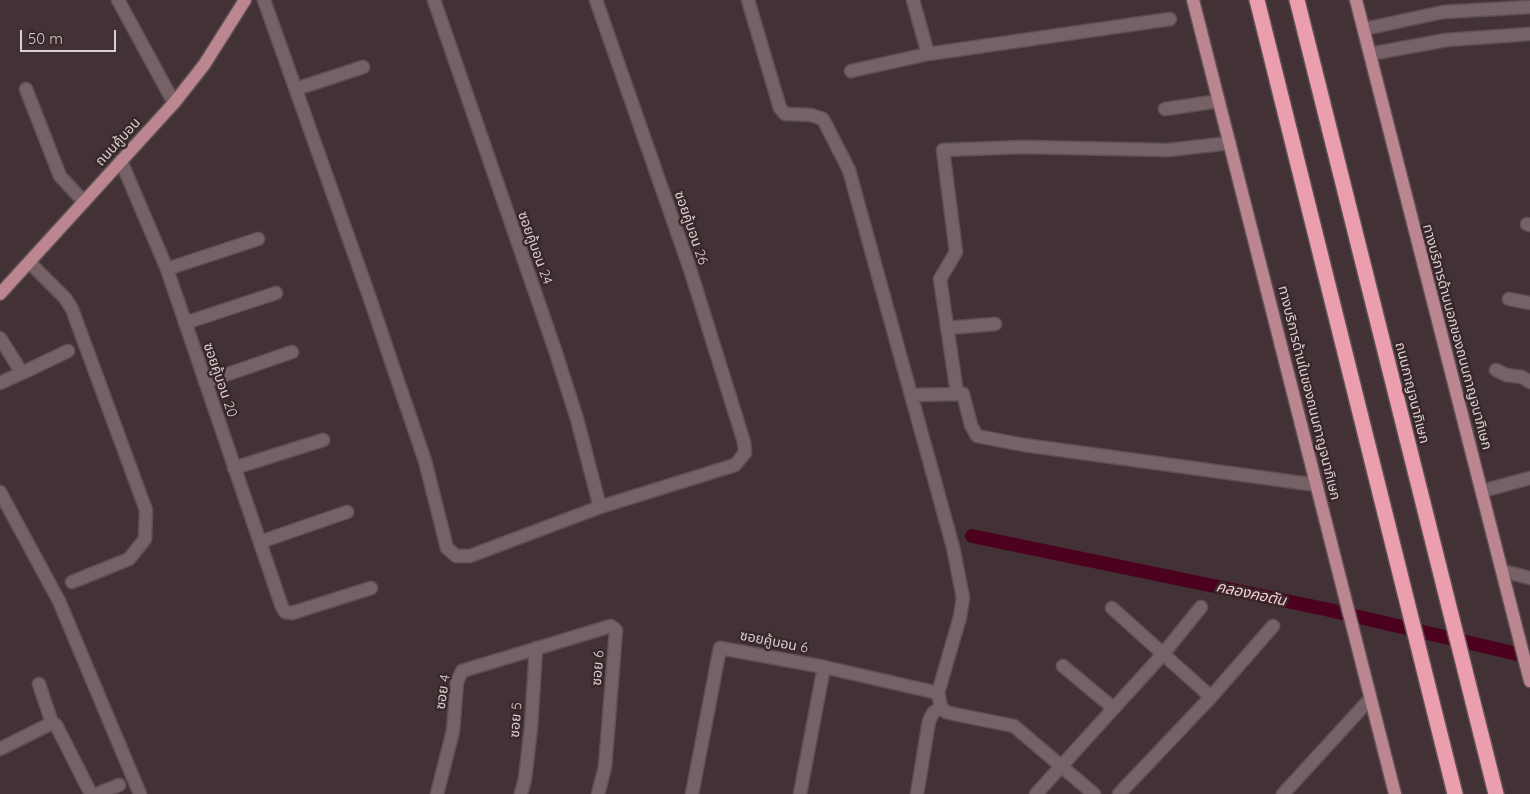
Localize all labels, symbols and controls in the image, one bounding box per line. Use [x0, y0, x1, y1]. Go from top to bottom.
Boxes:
scale bar [22, 20, 119, 52]
text: 50 m [28, 29, 63, 48]
street label: ถนนคู้บอน [92, 114, 144, 170]
street label: ซอยคู้บอน 26 [671, 189, 711, 267]
street label: ซอยคู้บอน 24 [514, 209, 556, 287]
street label: ทางบริการด้านนอกของถนนกาญจนาภิเษก [1419, 222, 1495, 452]
street label: ทางบริการด้านในของถนนกาญจนาภิเษก [1274, 284, 1344, 502]
street label: ซอยคู้บอน 20 [199, 341, 241, 419]
street label: ถนนกาญจนาภิเษก [1391, 341, 1433, 445]
water label: คลองคอตัน [1214, 578, 1288, 610]
street label: ซอยคู้บอน 6 [738, 627, 810, 657]
street label: ซอย 6 [588, 650, 608, 686]
street label: ซอย 4 [432, 673, 454, 711]
street label: ซอย 5 [506, 702, 526, 738]

